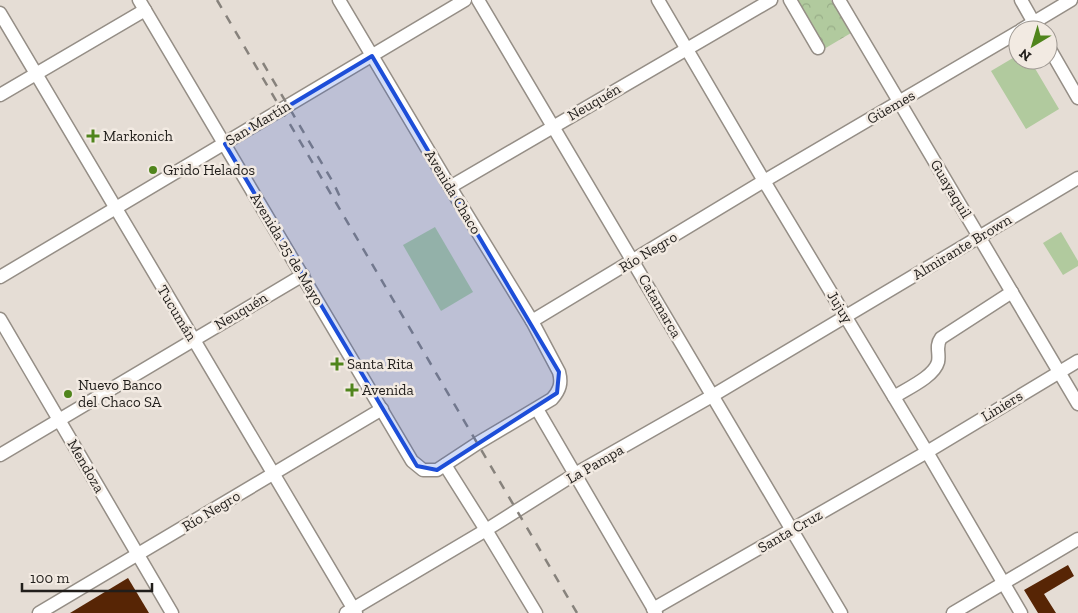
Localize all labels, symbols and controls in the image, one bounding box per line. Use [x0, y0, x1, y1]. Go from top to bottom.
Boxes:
north arrow [1008, 20, 1058, 70]
text: N [1016, 45, 1035, 65]
street label: Neuquén [564, 79, 624, 124]
street label: Güemes [864, 86, 918, 128]
street label: San Martín [222, 96, 294, 149]
place label: Markonich [103, 127, 174, 145]
marker: Markonich [87, 130, 99, 142]
street label: Avenida Chaco [421, 147, 485, 238]
street label: Guayaquil [926, 156, 976, 222]
place label: Grido Helados [163, 161, 255, 179]
marker: Grido Helados [147, 164, 159, 176]
street label: Avenida 25 de Mayo [246, 190, 328, 309]
street label: Almirante Brown [909, 210, 1015, 284]
street label: Río Negro [616, 228, 681, 276]
street label: Catamarca [635, 271, 685, 341]
street label: Tucumán [153, 282, 201, 344]
street label: Neuquén [211, 288, 271, 334]
street label: Jujuy [823, 288, 857, 327]
place label: Santa Rita [347, 355, 413, 373]
marker: Santa Rita [331, 358, 343, 370]
place label: Nuevo Banco del Chaco SA [78, 376, 162, 411]
place label: Avenida [362, 381, 414, 399]
marker: Avenida [346, 384, 358, 396]
street label: Liniers [978, 387, 1026, 425]
marker: Nuevo Banco del Chaco SA [62, 388, 74, 400]
street label: Mendoza [64, 436, 108, 496]
street label: La Pampa [563, 440, 627, 488]
street label: Río Negro [179, 487, 244, 535]
street label: Santa Cruz [755, 505, 825, 557]
scale bar [22, 560, 152, 592]
text: 100 m [30, 569, 69, 587]

